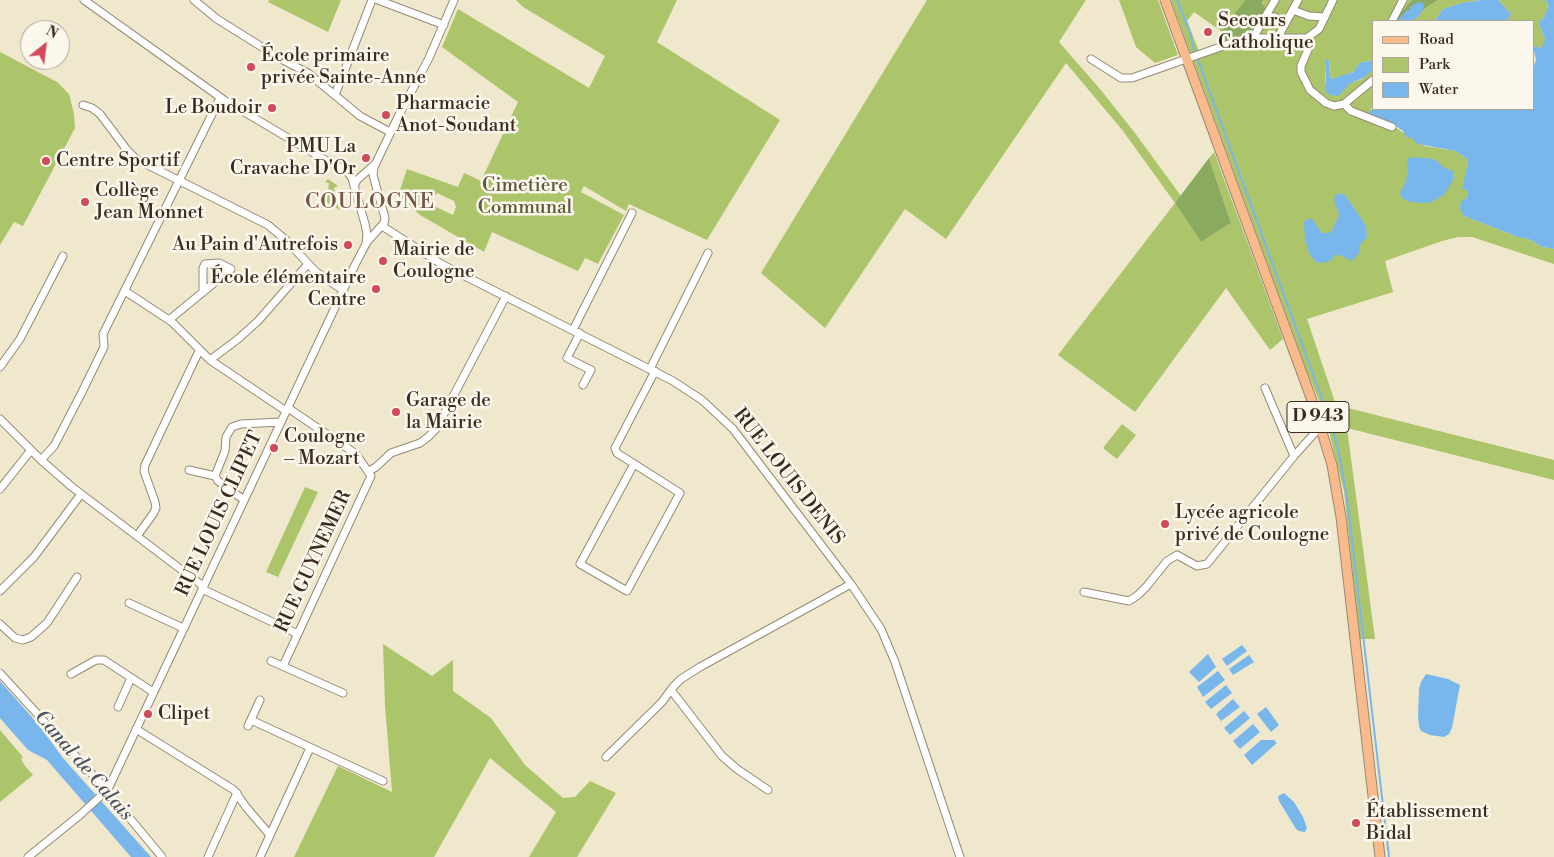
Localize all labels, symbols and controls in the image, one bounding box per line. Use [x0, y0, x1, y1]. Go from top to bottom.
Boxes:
place label: Secours Catholique [1218, 10, 1314, 54]
north arrow [20, 20, 70, 70]
legend [1372, 20, 1534, 110]
text: N [43, 22, 61, 43]
marker: Secours Catholique [1202, 26, 1214, 38]
text: Road [1419, 30, 1454, 49]
place label: École primaire privée Sainte-Anne [261, 45, 426, 89]
text: Park [1419, 55, 1450, 74]
marker: École primaire privée Sainte-Anne [245, 61, 257, 73]
text: Water [1419, 80, 1458, 99]
place label: Pharmacie Anot-Soudant [396, 93, 516, 137]
place label: Le Boudoir [165, 97, 262, 119]
marker: Le Boudoir [266, 102, 278, 114]
marker: Pharmacie Anot-Soudant [380, 109, 392, 121]
place label: PMU La Cravache D'Or [230, 136, 356, 180]
place label: Centre Sportif [56, 150, 179, 172]
marker: PMU La Cravache D'Or [360, 152, 372, 164]
marker: Centre Sportif [40, 155, 52, 167]
park label: Cimetière Communal [478, 175, 572, 219]
place label: Collège Jean Monnet [95, 180, 204, 224]
district label: COULOGNE [304, 190, 436, 216]
marker: Collège Jean Monnet [79, 196, 91, 208]
place label: Au Pain d'Autrefois [172, 234, 338, 256]
marker: Au Pain d'Autrefois [342, 239, 354, 251]
place label: Mairie de Coulogne [393, 239, 475, 283]
marker: Mairie de Coulogne [377, 255, 389, 267]
place label: École élémentaire Centre [211, 267, 366, 311]
marker: École élémentaire Centre [370, 283, 382, 295]
place label: Garage de la Mairie [406, 390, 491, 434]
road number: D 943 [1287, 402, 1349, 432]
street label: RUE LOUIS DENIS [728, 404, 848, 550]
marker: Garage de la Mairie [390, 406, 402, 418]
place label: Coulogne – Mozart [284, 426, 366, 470]
street label: RUE LOUIS CLIPET [172, 428, 268, 600]
marker: Coulogne – Mozart [268, 442, 280, 454]
street label: RUE GUYNEMER [271, 487, 357, 637]
place label: Lycée agricole privé de Coulogne [1175, 502, 1329, 546]
marker: Lycée agricole privé de Coulogne [1159, 518, 1171, 530]
place label: Clipet [158, 703, 210, 725]
water label: Canal de Calais [28, 706, 138, 826]
marker: Clipet [142, 708, 154, 720]
place label: Établissement Bidal [1366, 801, 1489, 845]
marker: Établissement Bidal [1350, 817, 1362, 829]

